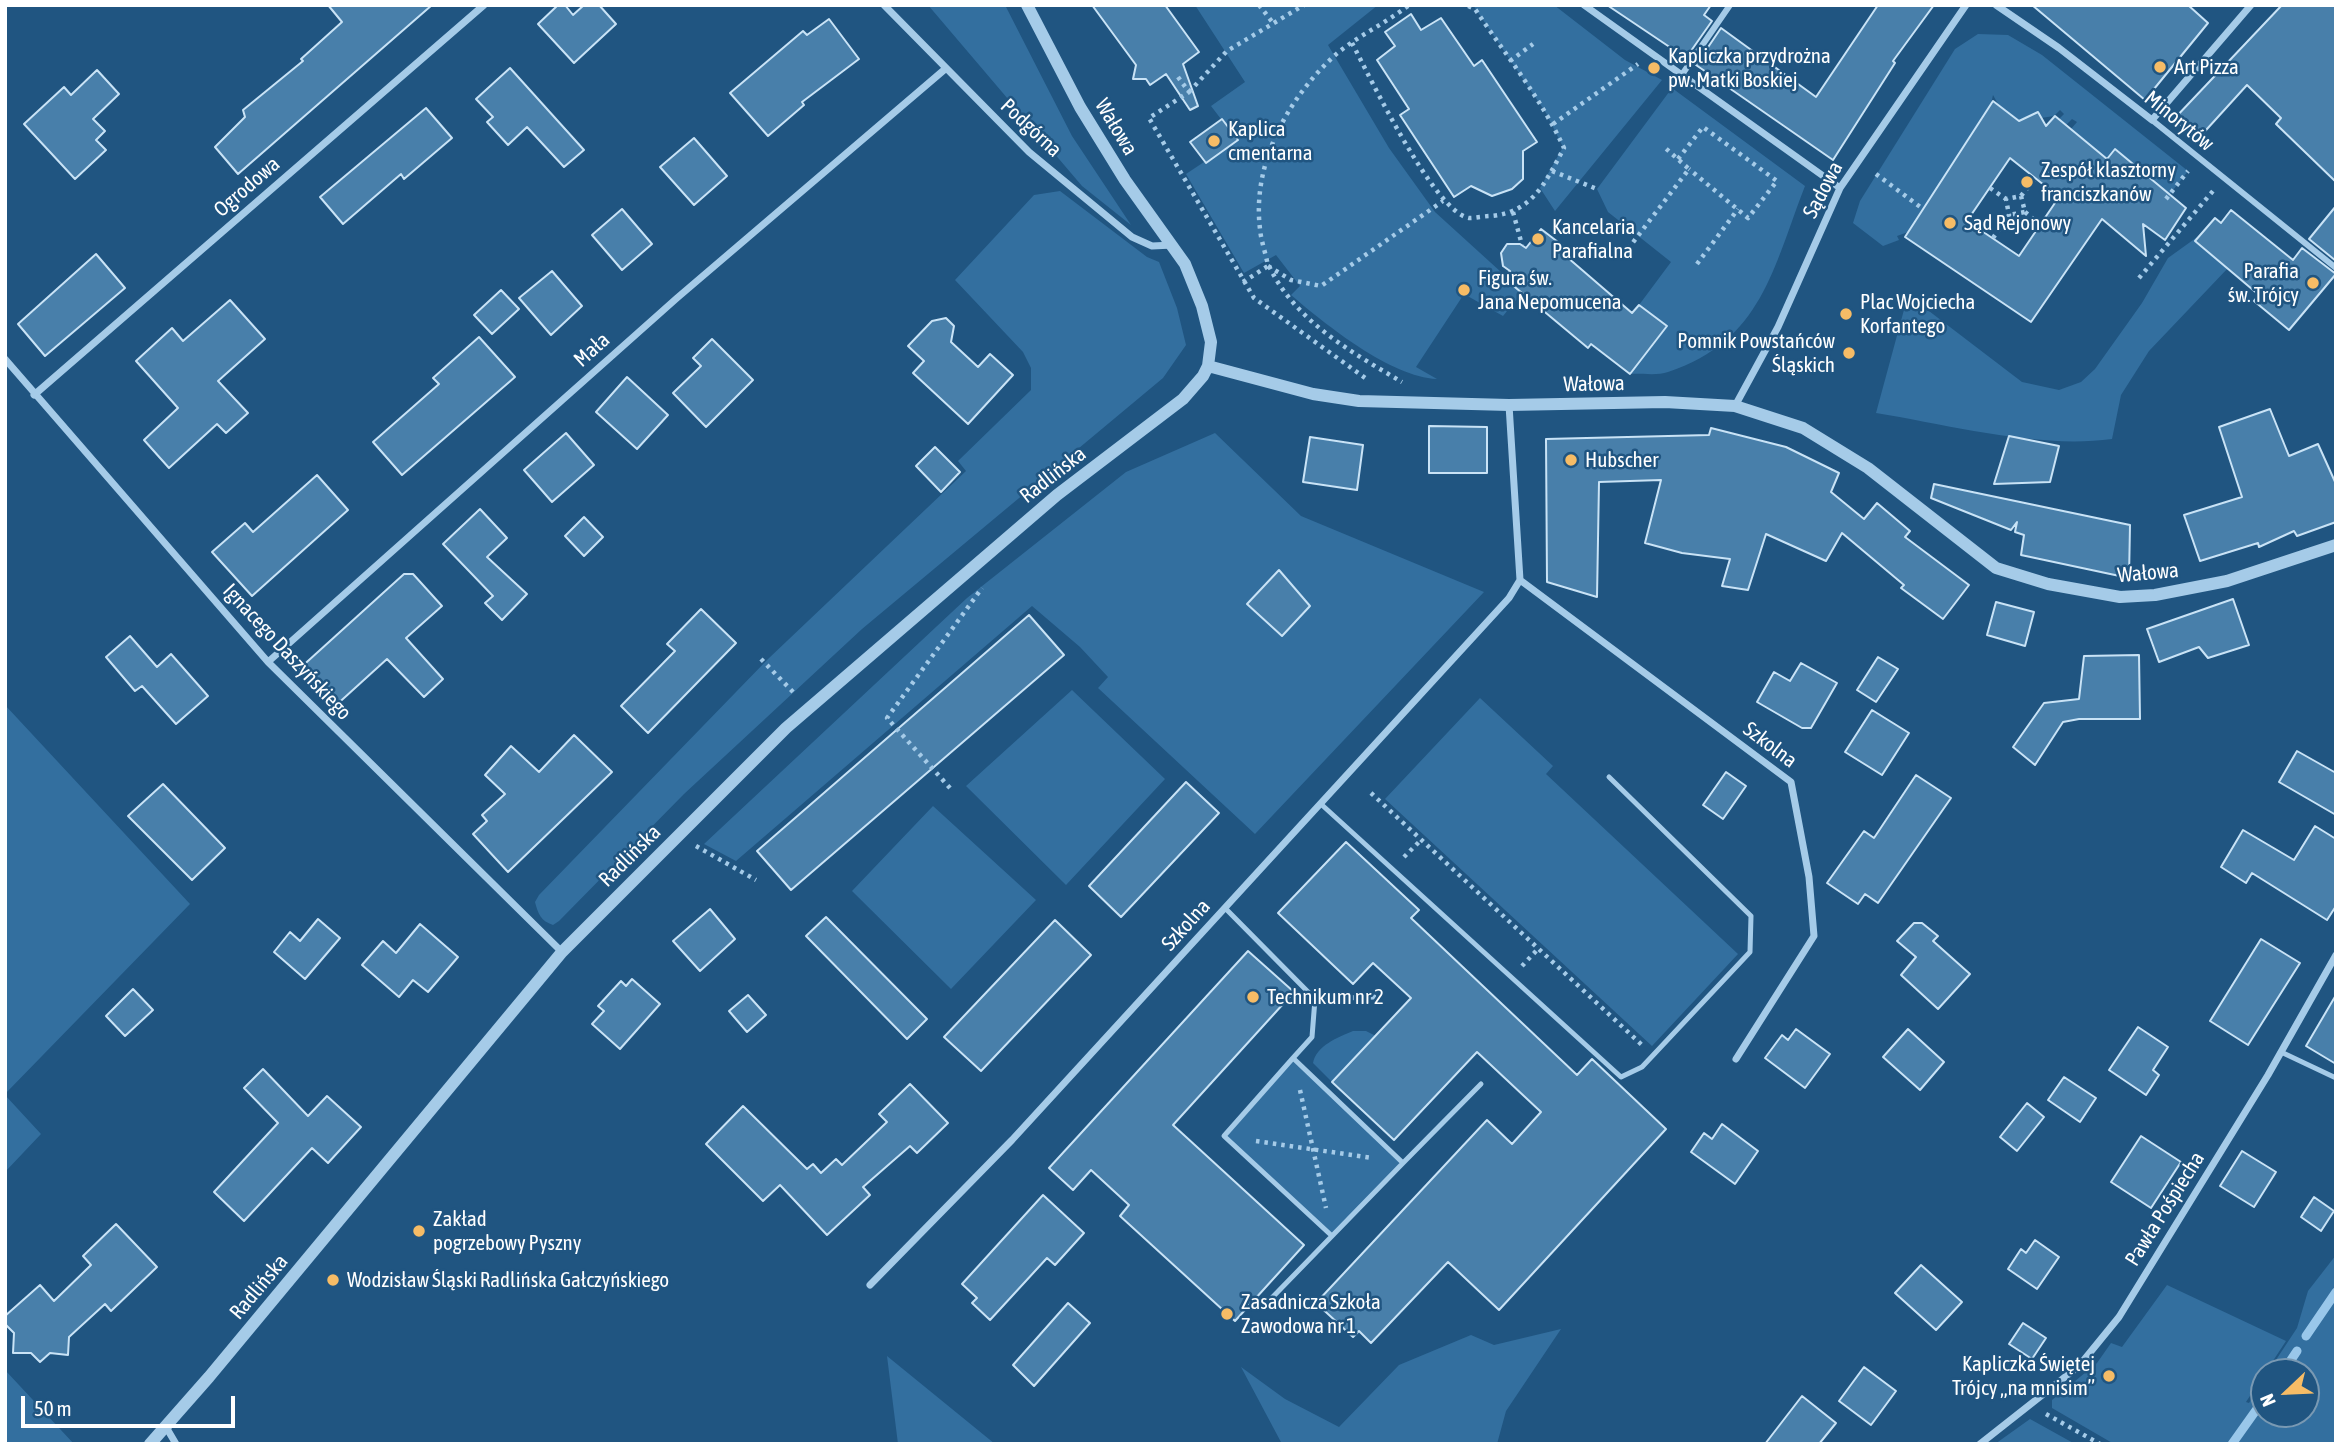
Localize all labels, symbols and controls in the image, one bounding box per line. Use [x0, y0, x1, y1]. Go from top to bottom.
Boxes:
place label: Kapliczka przydrożna pw. Matki Boskiej [1668, 43, 1831, 93]
place label: Art Pizza [2174, 54, 2239, 80]
marker: Art Pizza [2152, 59, 2168, 75]
marker: Kapliczka przydrożna pw. Matki Boskiej [1646, 60, 1662, 76]
street label: Minorytów [2139, 85, 2219, 157]
street label: Podgórna [995, 93, 1067, 163]
street label: Wałowa [1089, 94, 1143, 160]
place label: Kaplica cmentarna [1228, 116, 1313, 166]
marker: Kaplica cmentarna [1206, 133, 1222, 149]
street label: Ogrodowa [209, 152, 285, 222]
street label: Sądowa [1798, 157, 1848, 223]
place label: Zespół klasztorny franciszkanów [2041, 157, 2176, 207]
marker: Zespół klasztorny franciszkanów [2019, 174, 2035, 190]
place label: Sąd Rejonowy [1964, 210, 2071, 236]
place label: Kancelaria Parafialna [1552, 214, 1635, 264]
marker: Sąd Rejonowy [1942, 215, 1958, 231]
marker: Kancelaria Parafialna [1530, 231, 1546, 247]
place label: Parafia św. Trójcy [2228, 258, 2299, 308]
place label: Figura św. Jana Nepomucena [1478, 265, 1622, 315]
marker: Parafia św. Trójcy [2305, 275, 2321, 291]
marker: Figura św. Jana Nepomucena [1456, 282, 1472, 298]
place label: Plac Wojciecha Korfantego [1860, 289, 1975, 339]
marker: Plac Wojciecha Korfantego [1838, 306, 1854, 322]
street label: Mała [569, 328, 615, 372]
place label: Pomnik Powstańców Śląskich [1677, 328, 1835, 378]
marker: Pomnik Powstańców Śląskich [1841, 345, 1857, 361]
street label: Wałowa [1563, 371, 1625, 397]
street label: Radlińska [1015, 441, 1091, 509]
place label: Hubscher [1585, 447, 1658, 473]
marker: Hubscher [1563, 452, 1579, 468]
street label: Wałowa [2116, 558, 2180, 588]
street label: Ignacego Daszyńskiego [217, 579, 357, 725]
street label: Szkolna [1738, 717, 1802, 773]
street label: Radlińska [594, 820, 666, 892]
street label: Szkolna [1156, 894, 1216, 956]
place label: Technikum nr 2 [1267, 984, 1384, 1010]
marker: Technikum nr 2 [1245, 989, 1261, 1005]
street label: Pawła Pośpiecha [2120, 1147, 2210, 1271]
place label: Zakład pogrzebowy Pyszny [433, 1206, 581, 1256]
marker: Zakład pogrzebowy Pyszny [411, 1223, 427, 1239]
street label: Radlińska [225, 1249, 293, 1325]
place label: Wodzisław Śląski Radlińska Gałczyńskiego [347, 1267, 669, 1293]
marker: Wodzisław Śląski Radlińska Gałczyńskiego [325, 1272, 341, 1288]
place label: Zasadnicza Szkoła Zawodowa nr 1 [1241, 1289, 1381, 1339]
marker: Zasadnicza Szkoła Zawodowa nr 1 [1219, 1306, 1235, 1322]
place label: Kapliczka Świętej Trójcy „na mnisim” [1952, 1351, 2095, 1401]
north arrow [2250, 1358, 2320, 1428]
marker: Kapliczka Świętej Trójcy „na mnisim” [2101, 1368, 2117, 1384]
scale bar [24, 1382, 238, 1426]
text: N [2255, 1391, 2280, 1410]
text: 50 m [34, 1396, 72, 1420]

